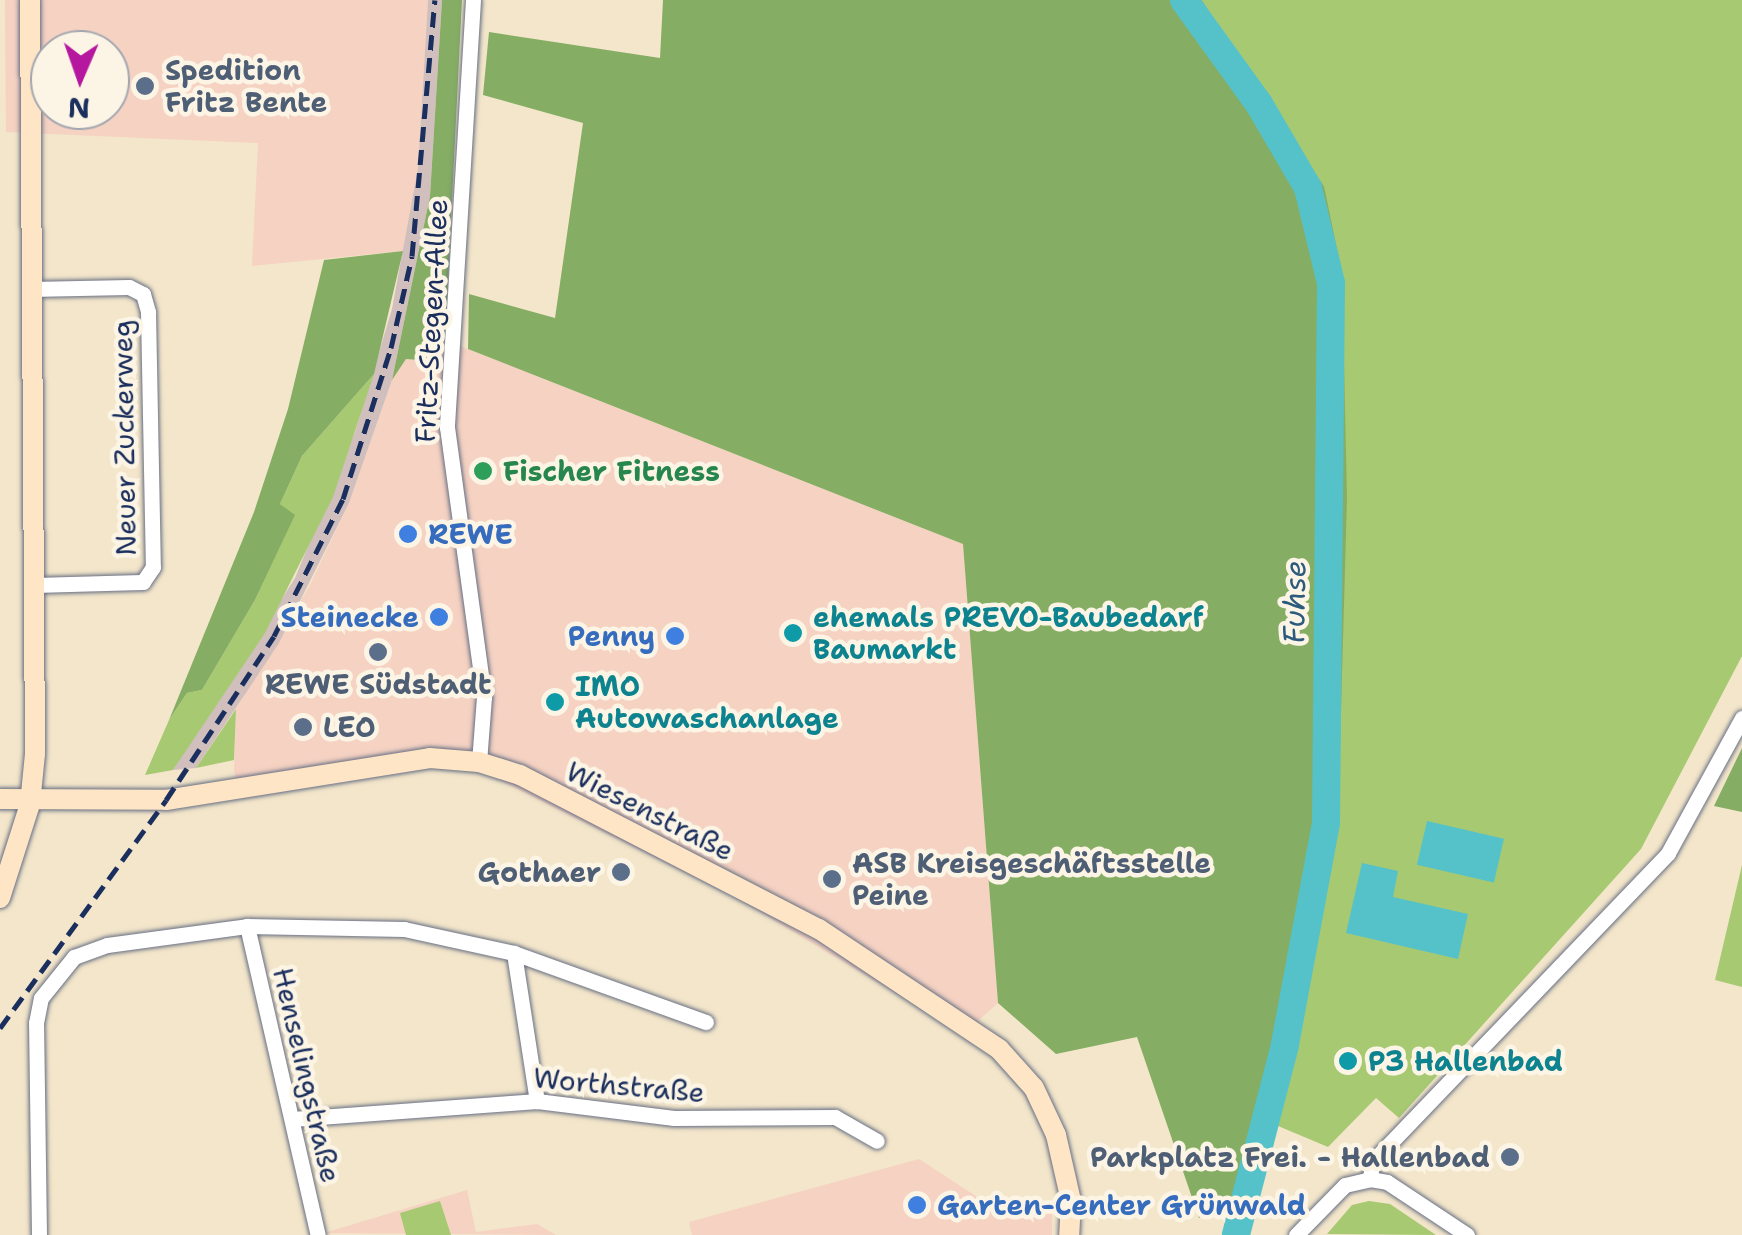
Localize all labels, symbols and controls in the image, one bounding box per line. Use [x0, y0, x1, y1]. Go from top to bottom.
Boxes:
north arrow [30, 30, 130, 130]
place label: Spedition Fritz Bente [165, 53, 327, 119]
marker: Spedition Fritz Bente [134, 75, 156, 97]
text: N [67, 89, 91, 127]
street label: Fritz-Stegen-Allee [408, 198, 454, 444]
street label: Neuer Zuckerweg [105, 320, 143, 556]
place label: Fischer Fitness [503, 454, 720, 488]
marker: Fischer Fitness [472, 460, 494, 482]
place label: REWE [428, 517, 513, 551]
marker: REWE [397, 523, 419, 545]
water label: Fuhse [1276, 560, 1314, 644]
place label: Steinecke [280, 600, 419, 634]
place label: ehemals PREVO-Baubedarf Baumarkt [813, 600, 1204, 666]
marker: Steinecke [428, 606, 450, 628]
place label: Penny [568, 619, 655, 653]
marker: ehemals PREVO-Baubedarf Baumarkt [782, 622, 804, 644]
marker: Penny [664, 625, 686, 647]
marker: REWE Südstadt [367, 641, 389, 663]
place label: REWE Südstadt [265, 667, 491, 701]
place label: IMO Autowaschanlage [575, 669, 839, 735]
marker: IMO Autowaschanlage [544, 691, 566, 713]
place label: LEO [323, 710, 376, 744]
marker: LEO [292, 716, 314, 738]
street label: Wiesenstraße [560, 754, 740, 868]
place label: ASB Kreisgeschäftsstelle Peine [852, 846, 1211, 912]
place label: Gothaer [478, 855, 601, 889]
marker: Gothaer [610, 861, 632, 883]
marker: ASB Kreisgeschäftsstelle Peine [821, 868, 843, 890]
street label: Henselingstraße [266, 964, 348, 1186]
place label: P3 Hallenbad [1368, 1044, 1563, 1078]
marker: P3 Hallenbad [1337, 1050, 1359, 1072]
street label: Worthstraße [532, 1061, 706, 1109]
place label: Parkplatz Frei. - Hallenbad [1090, 1140, 1490, 1174]
marker: Parkplatz Frei. - Hallenbad [1499, 1146, 1521, 1168]
place label: Garten-Center Grünwald [937, 1188, 1306, 1222]
marker: Garten-Center Grünwald [906, 1194, 928, 1216]

